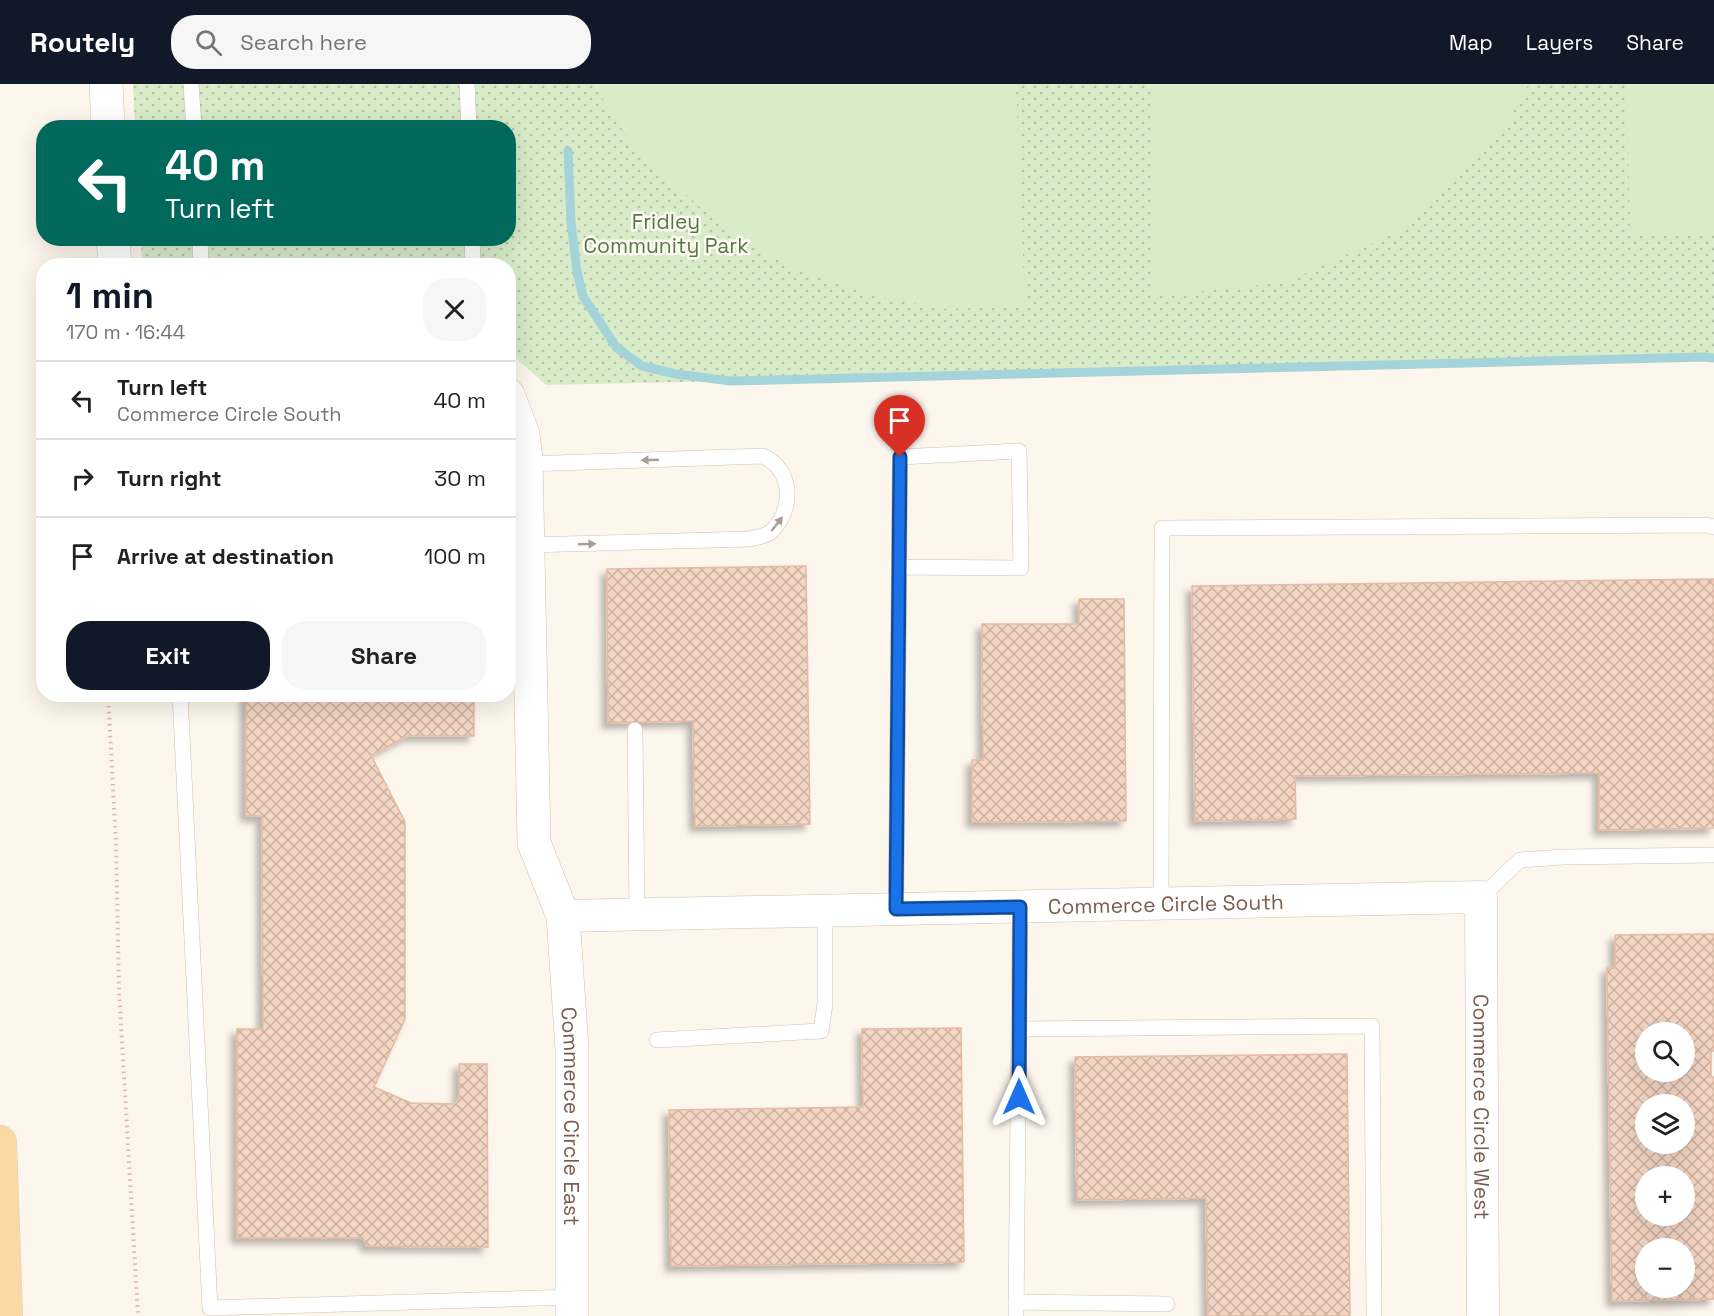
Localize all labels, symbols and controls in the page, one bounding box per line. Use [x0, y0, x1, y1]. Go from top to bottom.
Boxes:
search box [171, 15, 591, 69]
text: Routely [30, 24, 135, 60]
icon: search [192, 26, 225, 59]
text: Search here [240, 28, 367, 56]
text: Map [1449, 29, 1493, 56]
text: Layers [1526, 29, 1593, 56]
text: Share [1626, 29, 1684, 56]
text: 40 m [165, 139, 265, 192]
icon: left [66, 144, 144, 222]
text: Turn left [165, 191, 275, 226]
park label: Fridley Community Park [584, 208, 748, 259]
text: 1 min [66, 273, 154, 319]
button: close [423, 278, 486, 341]
text: 170 m · 16:44 [66, 319, 185, 345]
text: Turn left [117, 373, 207, 401]
icon: left [66, 384, 99, 417]
text: 40 m [434, 386, 486, 414]
pin [874, 395, 925, 457]
text: Commerce Circle South [117, 401, 342, 427]
icon: arrive [883, 404, 916, 437]
one-way arrow [641, 455, 660, 464]
icon: right [66, 462, 99, 495]
text: Turn right [117, 464, 222, 492]
text: 30 m [434, 464, 486, 492]
one-way arrow [770, 517, 782, 532]
one-way arrow [577, 539, 596, 548]
icon: arrive [66, 540, 99, 573]
text: Arrive at destination [117, 542, 334, 570]
text: 100 m [424, 542, 486, 570]
button: Exit [66, 621, 270, 690]
button: Share [282, 621, 486, 690]
street label: Commerce Circle South [1048, 888, 1284, 919]
street label: Commerce Circle West [1468, 994, 1496, 1220]
street label: Commerce Circle East [556, 1006, 586, 1226]
map controls [1635, 1022, 1695, 1298]
button: search [1635, 1022, 1695, 1082]
position arrow [987, 1065, 1051, 1129]
button: layers [1635, 1094, 1695, 1154]
button: + [1635, 1166, 1695, 1226]
button: − [1635, 1238, 1695, 1298]

